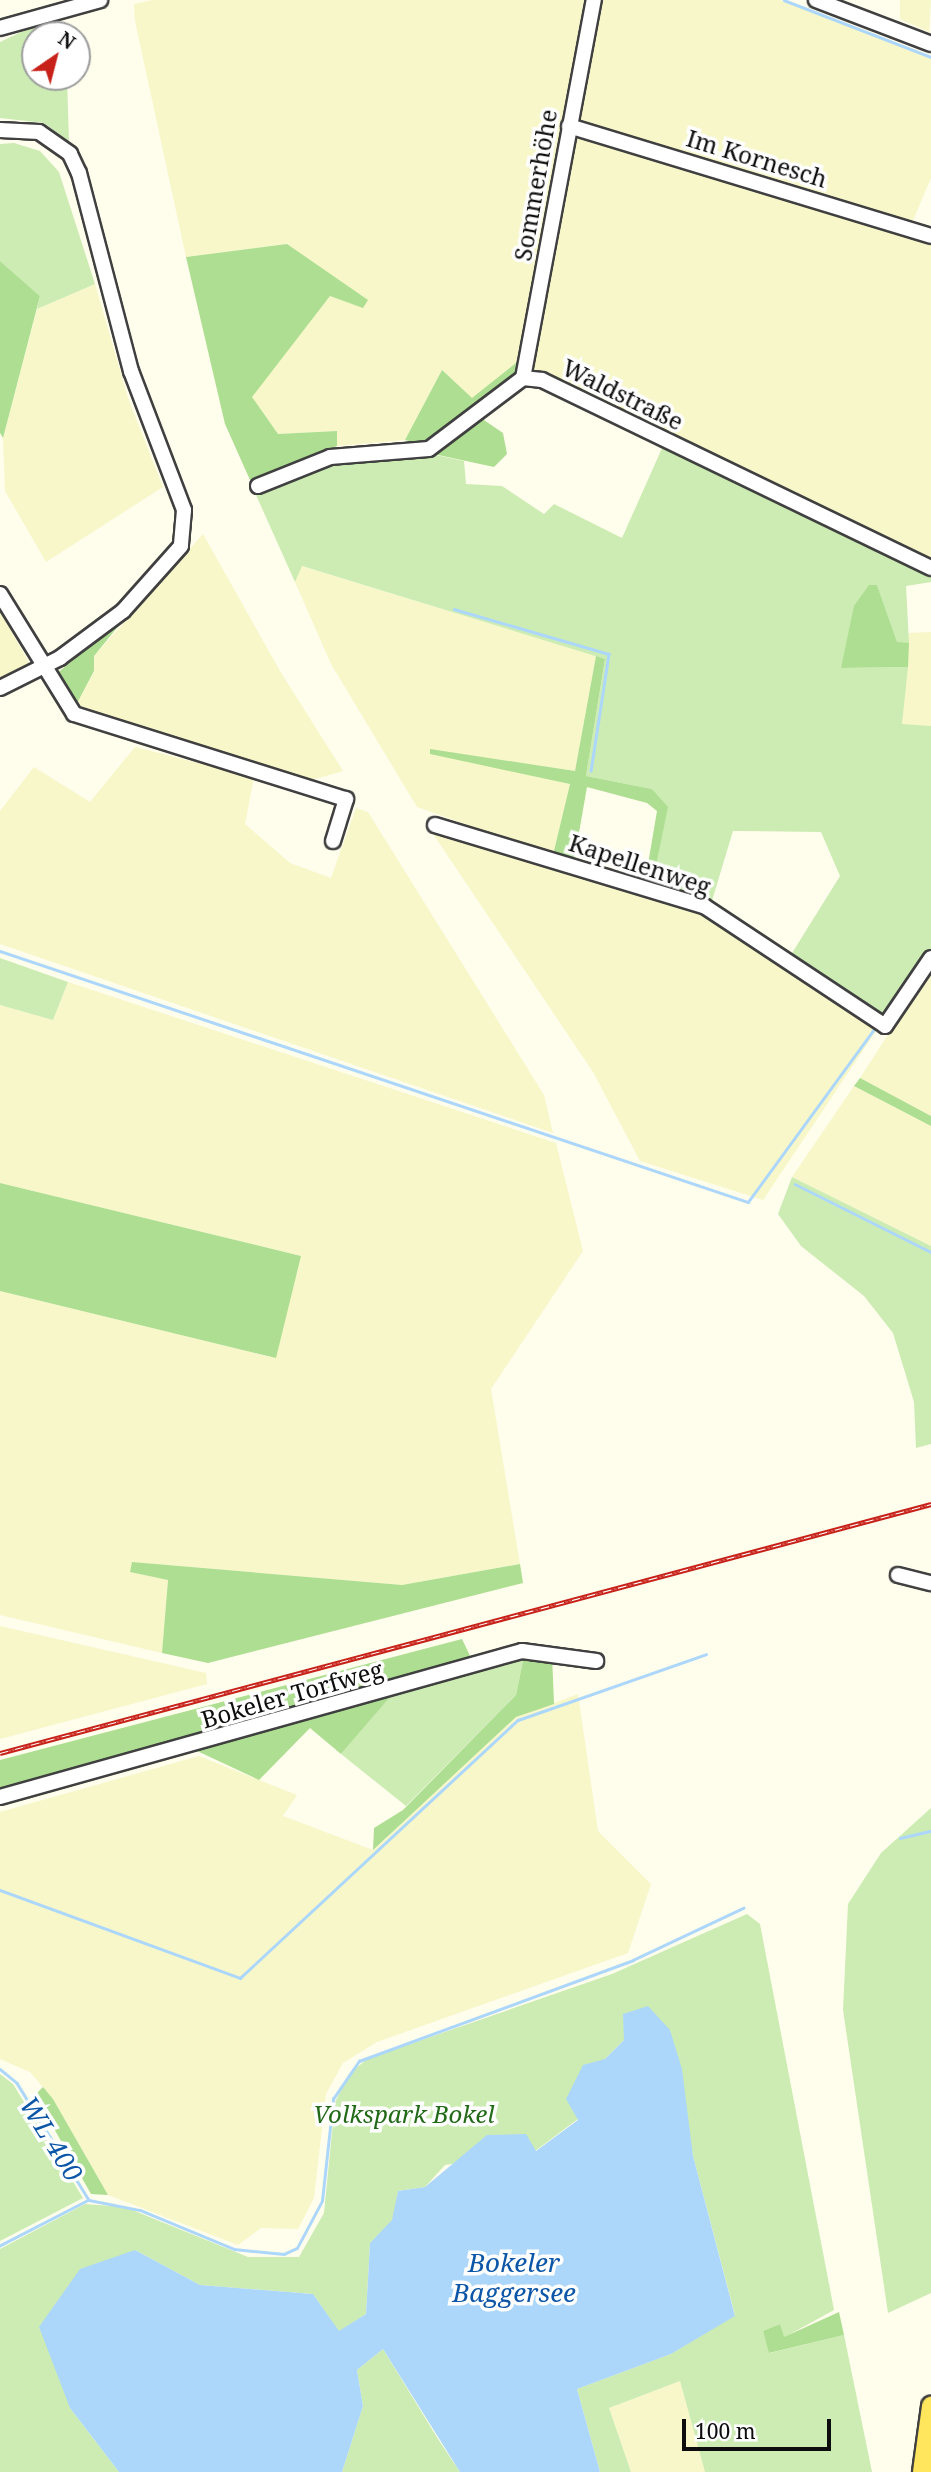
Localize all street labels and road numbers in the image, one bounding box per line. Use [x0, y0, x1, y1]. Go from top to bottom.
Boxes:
street label: Sommerhöhe [507, 107, 563, 263]
street label: Im Kornesch [683, 123, 831, 193]
street label: Waldstraße [558, 352, 688, 436]
street label: Kapellenweg [565, 828, 715, 900]
street label: Bokeler Torfweg [198, 1654, 386, 1734]

